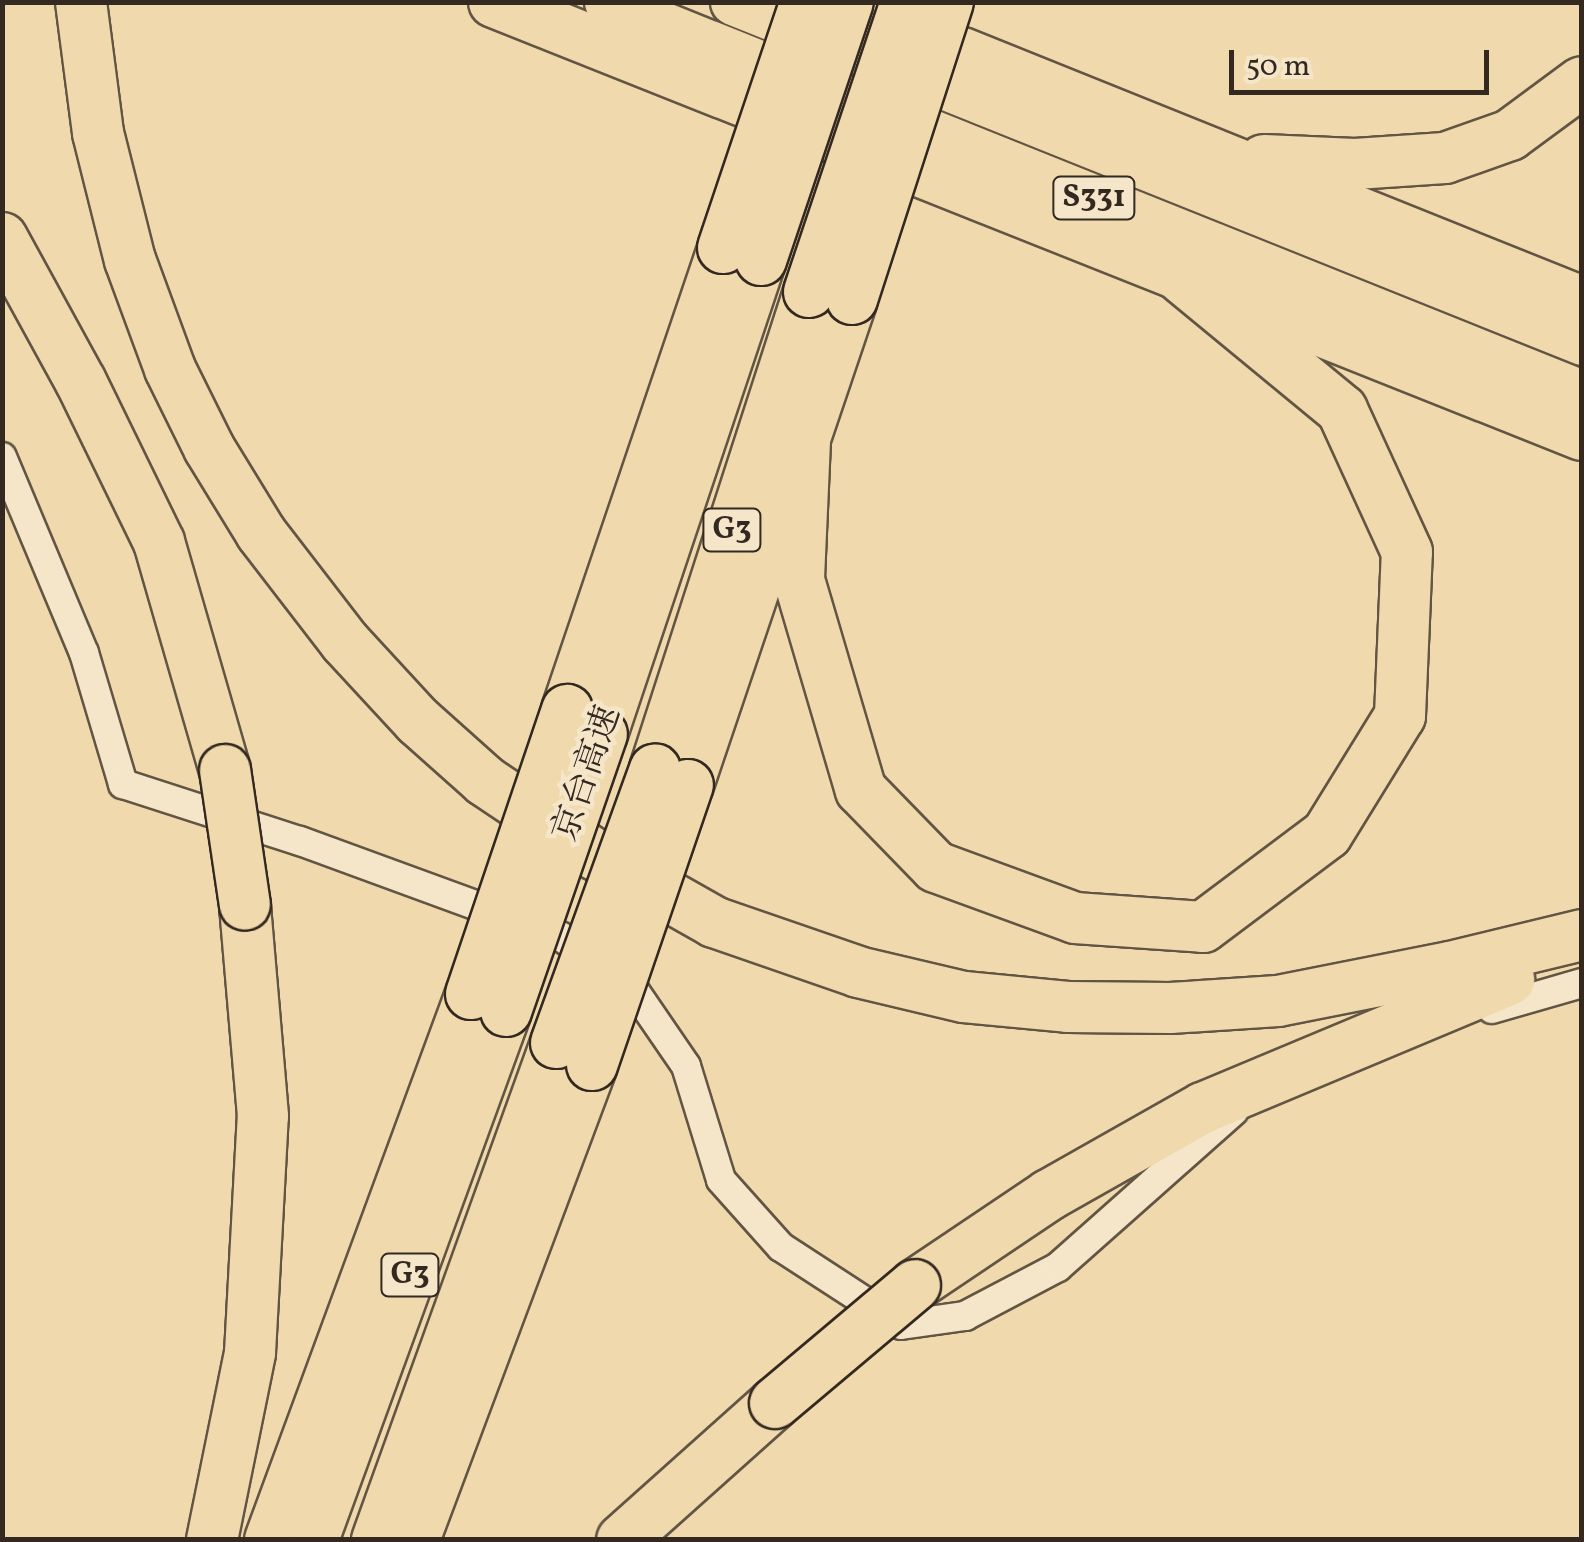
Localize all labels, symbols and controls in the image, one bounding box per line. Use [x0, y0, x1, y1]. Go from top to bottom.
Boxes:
scale bar [1234, 30, 1494, 92]
text: 50 m [1246, 46, 1310, 88]
road number: S331 [1052, 171, 1136, 225]
road number: G3 [702, 503, 762, 557]
street label: 京台高速 [545, 701, 631, 847]
road number: G3 [380, 1248, 440, 1302]

